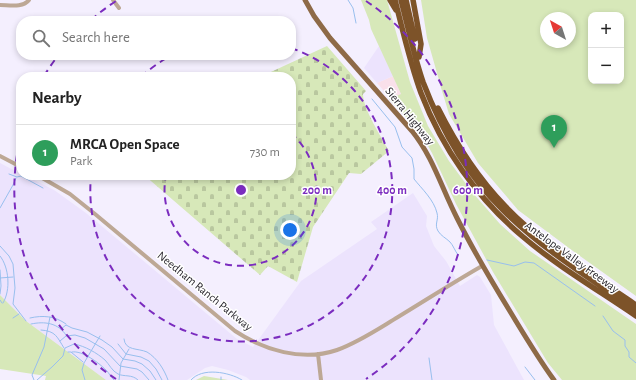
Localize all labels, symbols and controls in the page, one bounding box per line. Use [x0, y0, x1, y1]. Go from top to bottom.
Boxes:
north arrow [540, 12, 576, 48]
map controls [588, 12, 624, 84]
button: + [588, 12, 624, 48]
search box [16, 16, 296, 60]
icon: search [30, 27, 52, 49]
text: Search here [62, 30, 130, 45]
button: − [588, 48, 624, 84]
street label: Sierra Highway [382, 85, 437, 148]
text: Nearby [32, 89, 82, 106]
pin: 1 [541, 115, 567, 148]
text: MRCA Open Space [70, 137, 180, 152]
text: 1 [43, 146, 47, 159]
text: 730 m [250, 146, 280, 159]
text: Park [70, 155, 92, 168]
centre of rings [234, 183, 248, 197]
text: 200 m [302, 184, 332, 196]
text: 400 m [377, 184, 407, 196]
text: 600 m [453, 184, 483, 196]
street label: Antelope Valley Freeway [522, 219, 621, 296]
your location [280, 220, 300, 240]
street label: Needham Ranch Parkway [155, 249, 255, 334]

